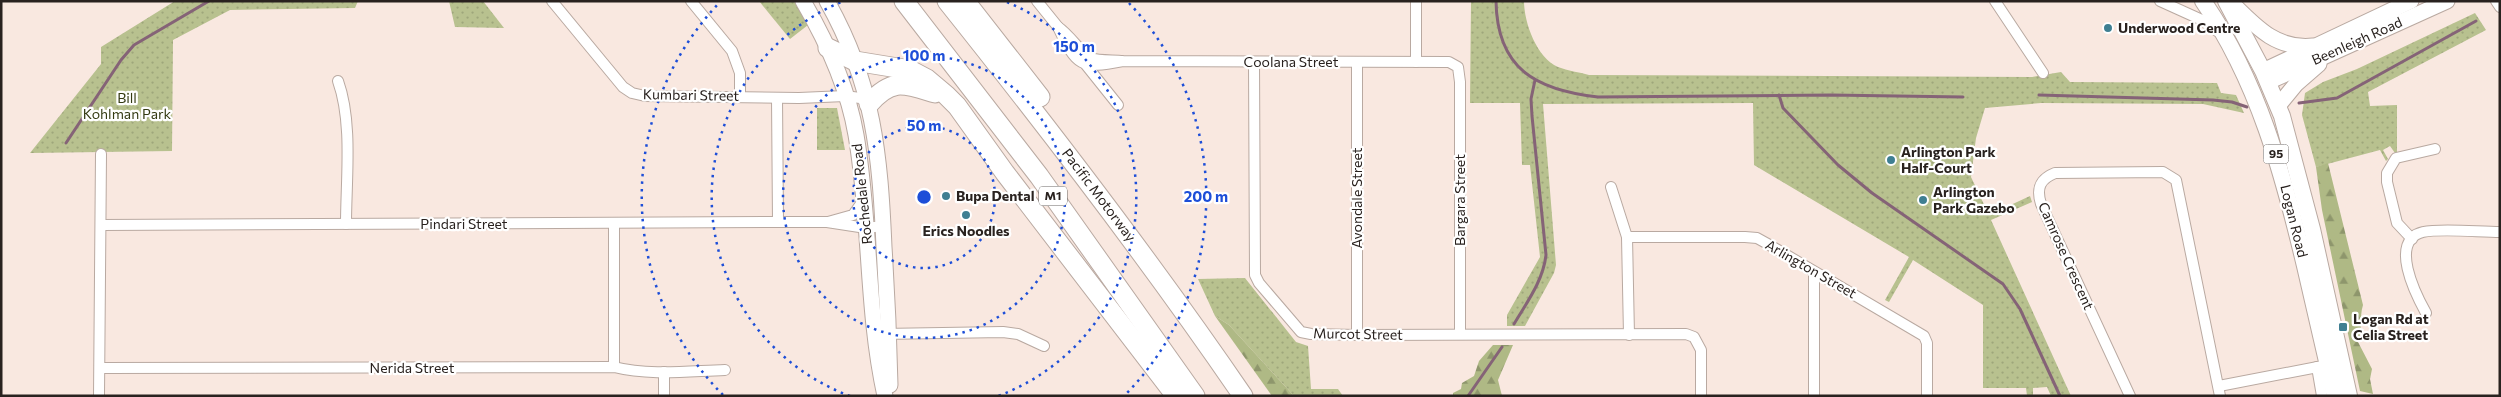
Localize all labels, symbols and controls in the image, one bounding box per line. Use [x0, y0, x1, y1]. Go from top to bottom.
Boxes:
street label: Beenleigh Road [2309, 13, 2405, 68]
place label: Underwood Centre [2118, 19, 2240, 36]
marker: Underwood Centre [2102, 22, 2114, 34]
text: 150 m [1053, 37, 1095, 55]
text: 100 m [903, 46, 945, 64]
street label: Coolana Street [1244, 53, 1339, 70]
street label: Kumbari Street [643, 85, 740, 104]
park label: Bill Kohlman Park [83, 89, 172, 122]
text: 50 m [907, 116, 941, 134]
street label: Rochedale Road [848, 143, 875, 245]
place label: Arlington Park Half-Court [1901, 143, 1996, 176]
road number: 95 [2264, 144, 2288, 164]
street label: Pacific Motorway [1059, 145, 1140, 245]
street label: Avondale Street [1348, 147, 1365, 249]
street label: Bargara Street [1451, 154, 1468, 246]
marker: Arlington Park Half-Court [1885, 154, 1897, 166]
place label: Arlington Park Gazebo [1933, 183, 2015, 216]
street label: Logan Road [2277, 183, 2312, 259]
place label: Bupa Dental [956, 187, 1034, 204]
road number: M1 [1039, 187, 1067, 206]
text: 200 m [1184, 187, 1228, 205]
centre of rings [915, 188, 933, 206]
marker: Bupa Dental [940, 190, 952, 202]
marker: Arlington Park Gazebo [1917, 194, 1929, 206]
street label: Camrose Crescent [2035, 199, 2098, 312]
marker: Erics Noodles [960, 209, 972, 221]
street label: Pindari Street [420, 215, 508, 232]
place label: Erics Noodles [922, 222, 1010, 239]
street label: Arlington Street [1763, 236, 1860, 302]
place label: Logan Rd at Celia Street [2353, 310, 2429, 343]
marker: Logan Rd at Celia Street [2337, 321, 2349, 333]
street label: Murcot Street [1313, 324, 1403, 343]
street label: Nerida Street [370, 359, 455, 376]

